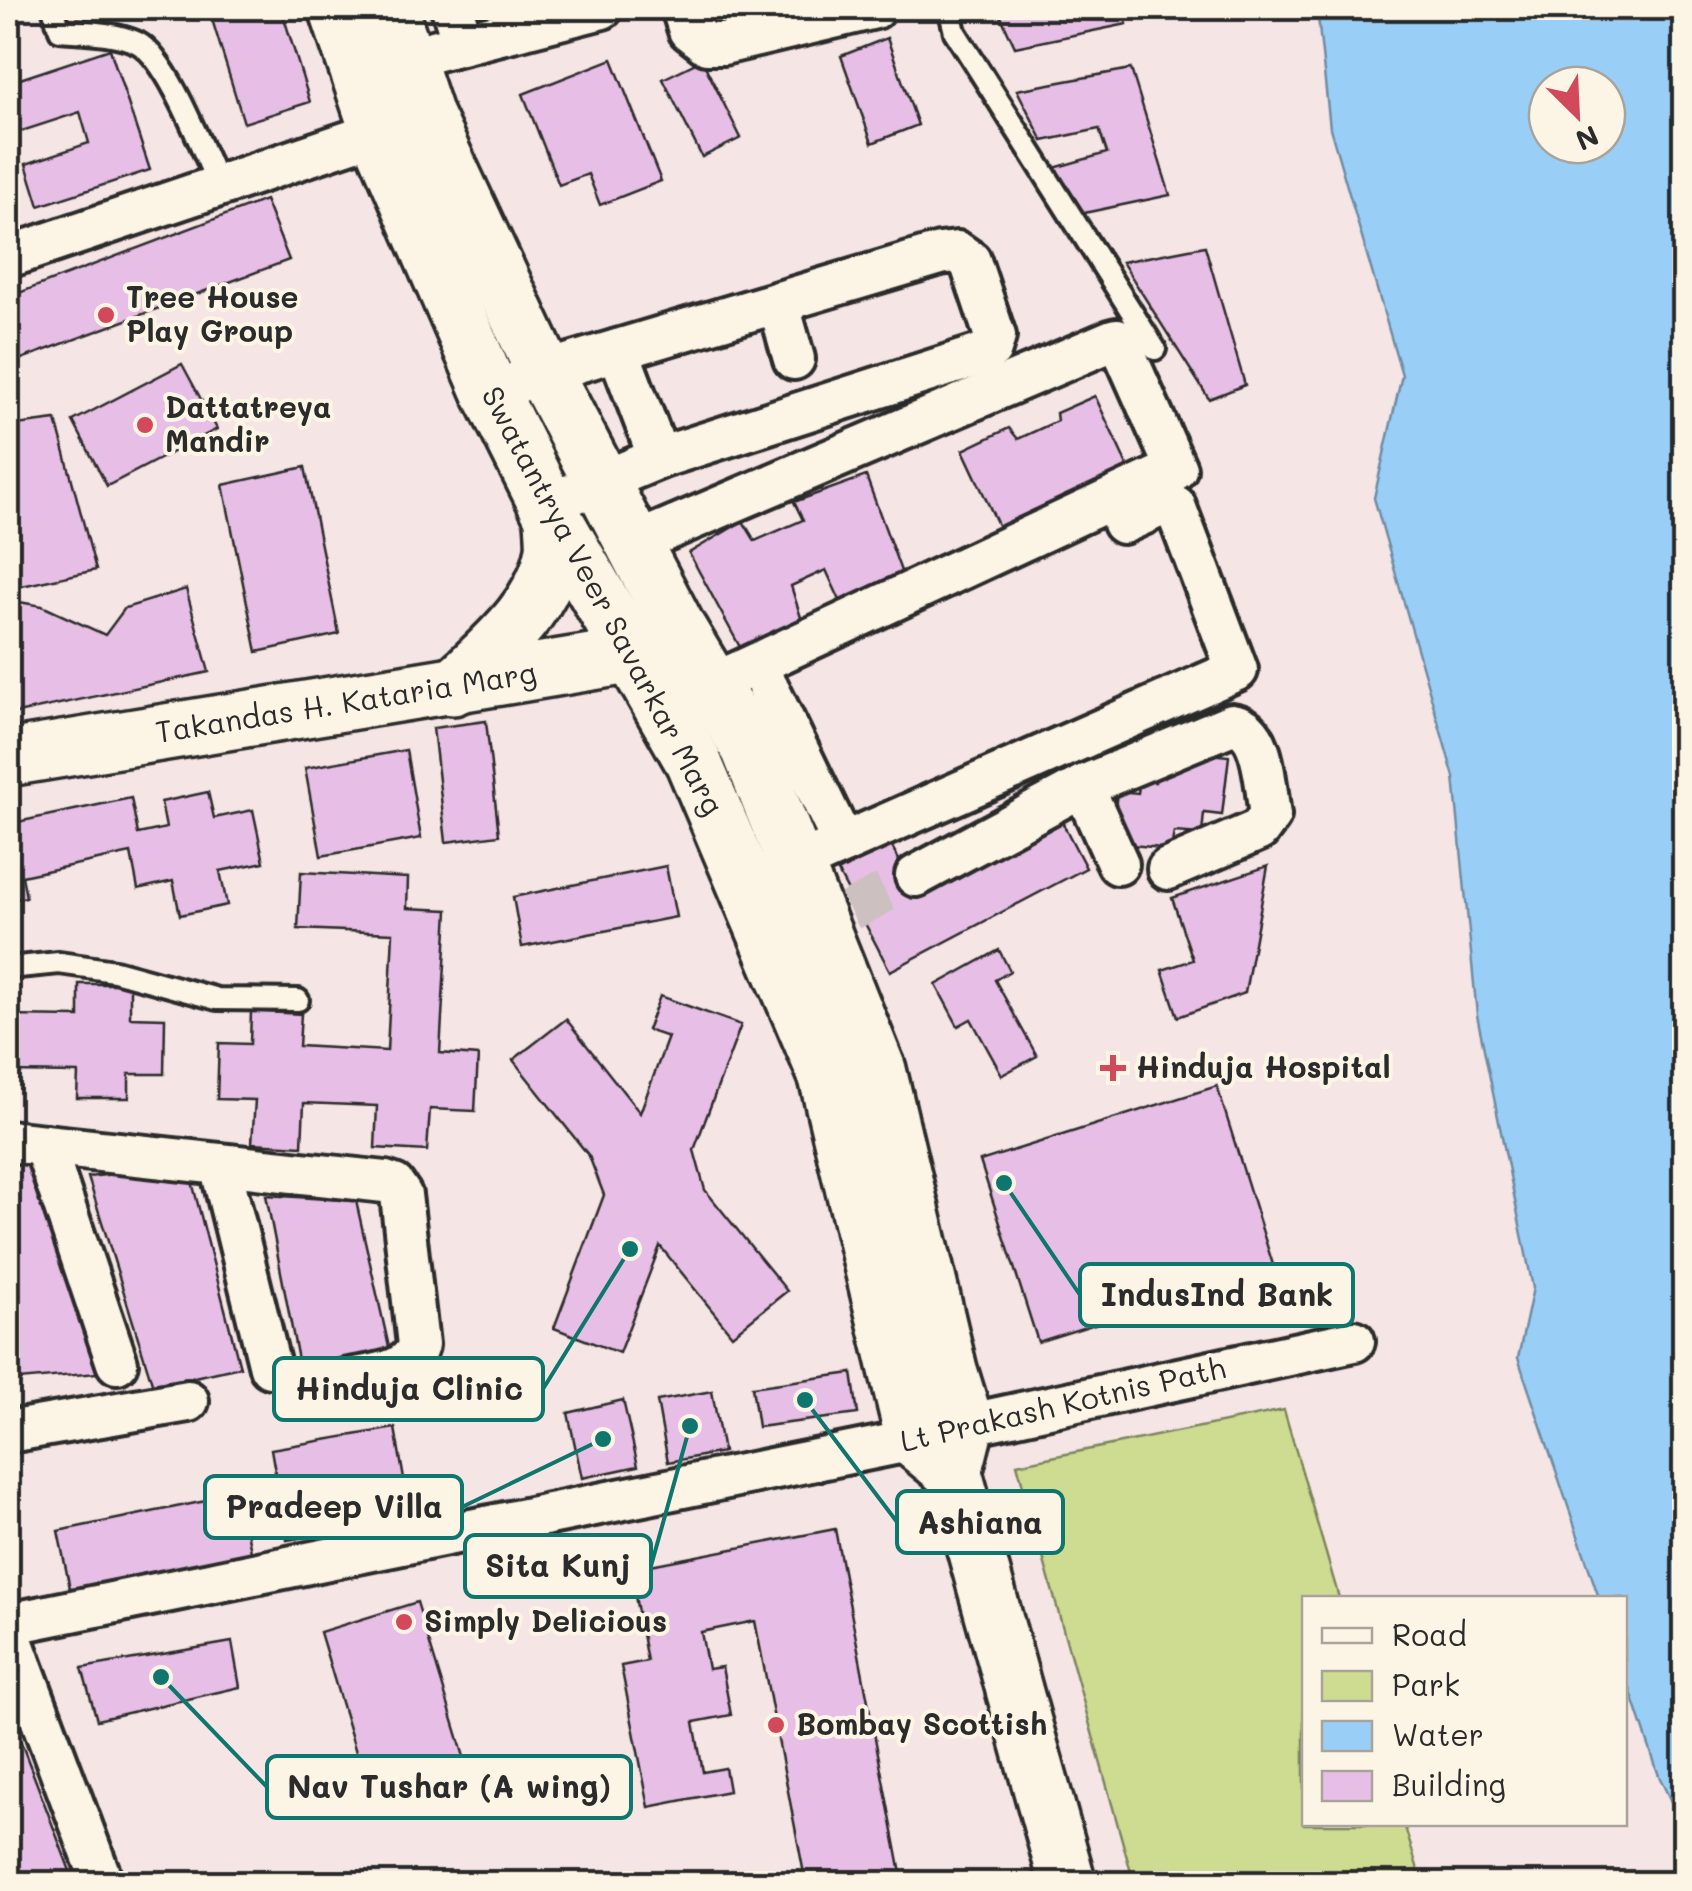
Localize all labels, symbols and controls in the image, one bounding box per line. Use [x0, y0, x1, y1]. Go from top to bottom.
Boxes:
north arrow [1527, 65, 1627, 165]
text: N [1571, 118, 1605, 160]
place label: Tree House Play Group [126, 276, 298, 350]
marker: Tree House Play Group [95, 304, 117, 326]
street label: Swatantrya Veer Savarkar Marg [473, 379, 734, 821]
place label: Dattatreya Mandir [165, 386, 332, 460]
marker: Dattatreya Mandir [134, 414, 156, 436]
street label: Takandas H. Kataria Marg [153, 651, 539, 751]
place label: Hinduja Hospital [1136, 1046, 1391, 1086]
marker: Hinduja Hospital [1100, 1055, 1126, 1081]
callout: IndusInd Bank [1080, 1264, 1353, 1326]
text: IndusInd Bank [1101, 1272, 1333, 1314]
street label: Lt Prakash Kotnis Path [896, 1346, 1229, 1460]
callout: Hinduja Clinic [274, 1358, 543, 1420]
text: Hinduja Clinic [295, 1366, 523, 1408]
callout: Pradeep Villa [205, 1476, 462, 1538]
text: Pradeep Villa [225, 1484, 443, 1526]
callout: Ashiana [897, 1491, 1063, 1553]
text: Ashiana [917, 1500, 1043, 1542]
callout: Sita Kunj [465, 1535, 651, 1597]
text: Sita Kunj [485, 1543, 631, 1585]
legend [1302, 1596, 1627, 1826]
place label: Simply Delicious [424, 1600, 667, 1640]
marker: Simply Delicious [393, 1611, 415, 1633]
text: Road [1392, 1614, 1467, 1654]
text: Park [1392, 1664, 1460, 1704]
place label: Bombay Scottish [796, 1703, 1047, 1743]
marker: Bombay Scottish [765, 1714, 787, 1736]
text: Water [1392, 1714, 1484, 1754]
callout: Nav Tushar (A wing) [267, 1756, 631, 1818]
text: Nav Tushar (A wing) [287, 1764, 611, 1806]
text: Building [1392, 1764, 1506, 1804]

